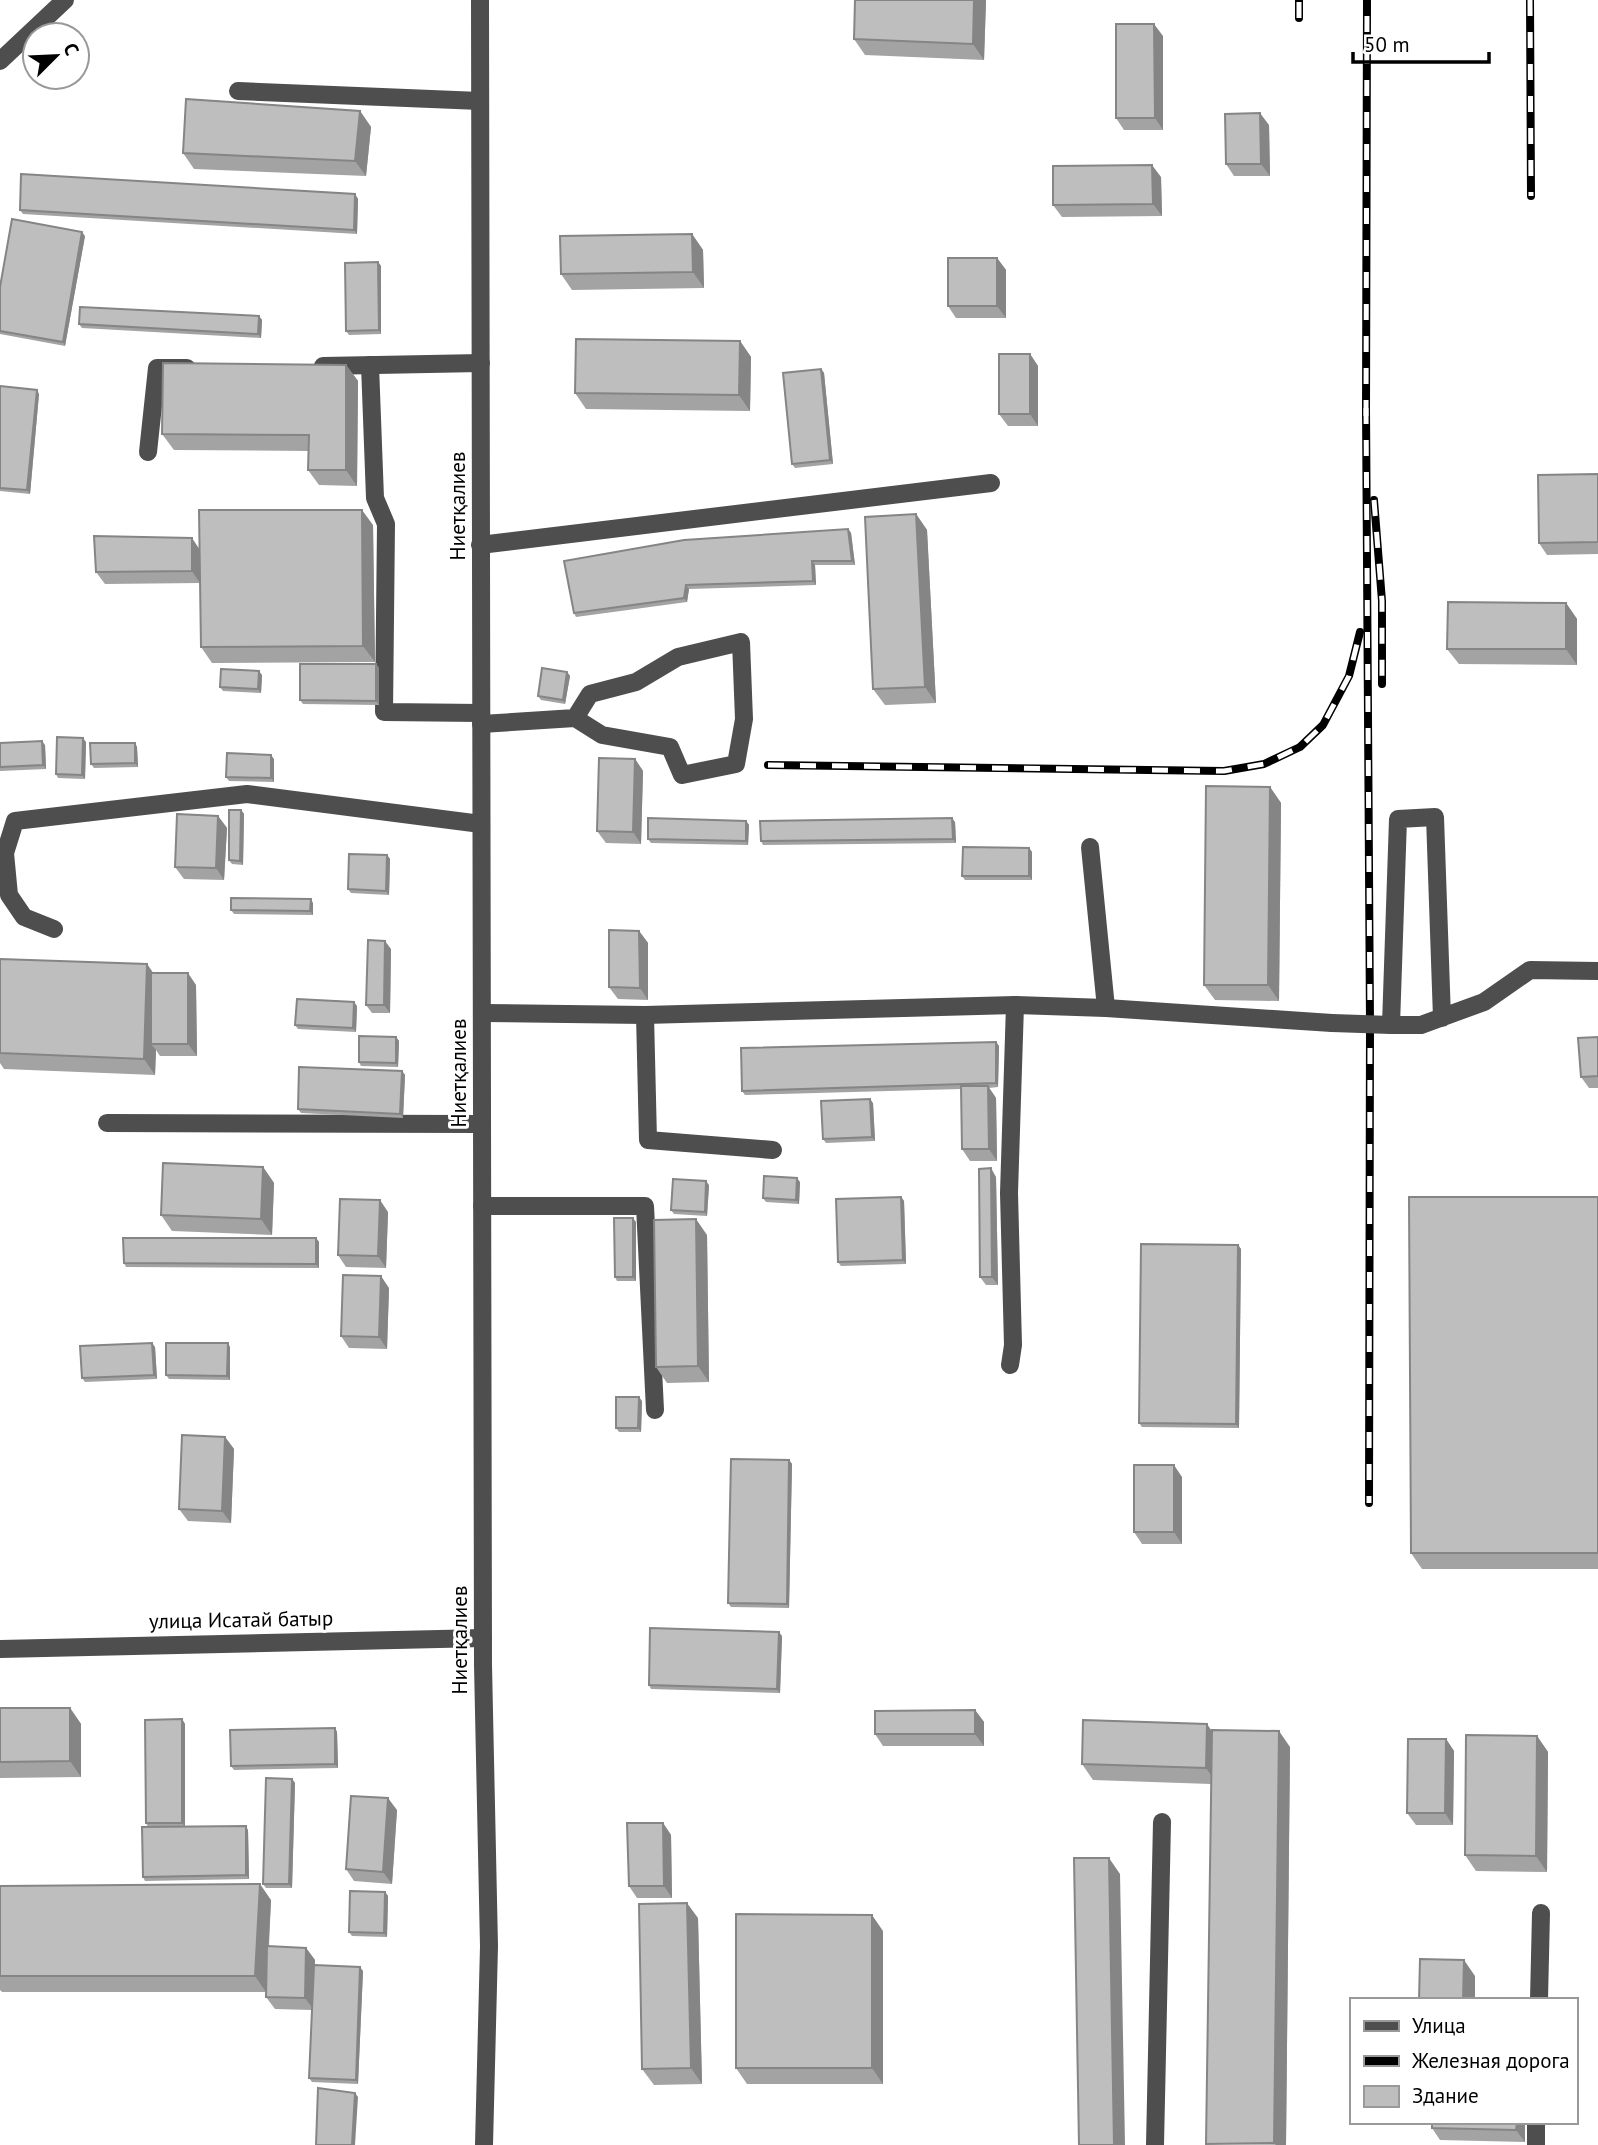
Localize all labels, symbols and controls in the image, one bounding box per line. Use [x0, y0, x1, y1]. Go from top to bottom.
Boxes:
north arrow [21, 21, 91, 91]
scale bar [1353, 21, 1490, 65]
text: 50 m [1364, 31, 1410, 58]
text: С [58, 39, 85, 59]
street label: Ниетқалиев [444, 452, 471, 560]
street label: Ниетқалиев [445, 1019, 472, 1127]
street label: Ниетқалиев [446, 1586, 473, 1694]
street label: улица Исатай батыр [149, 1604, 333, 1635]
legend [1350, 1998, 1577, 2124]
text: Улица [1412, 2012, 1466, 2039]
text: Железная дорога [1411, 2047, 1570, 2074]
text: Здание [1412, 2082, 1479, 2109]

